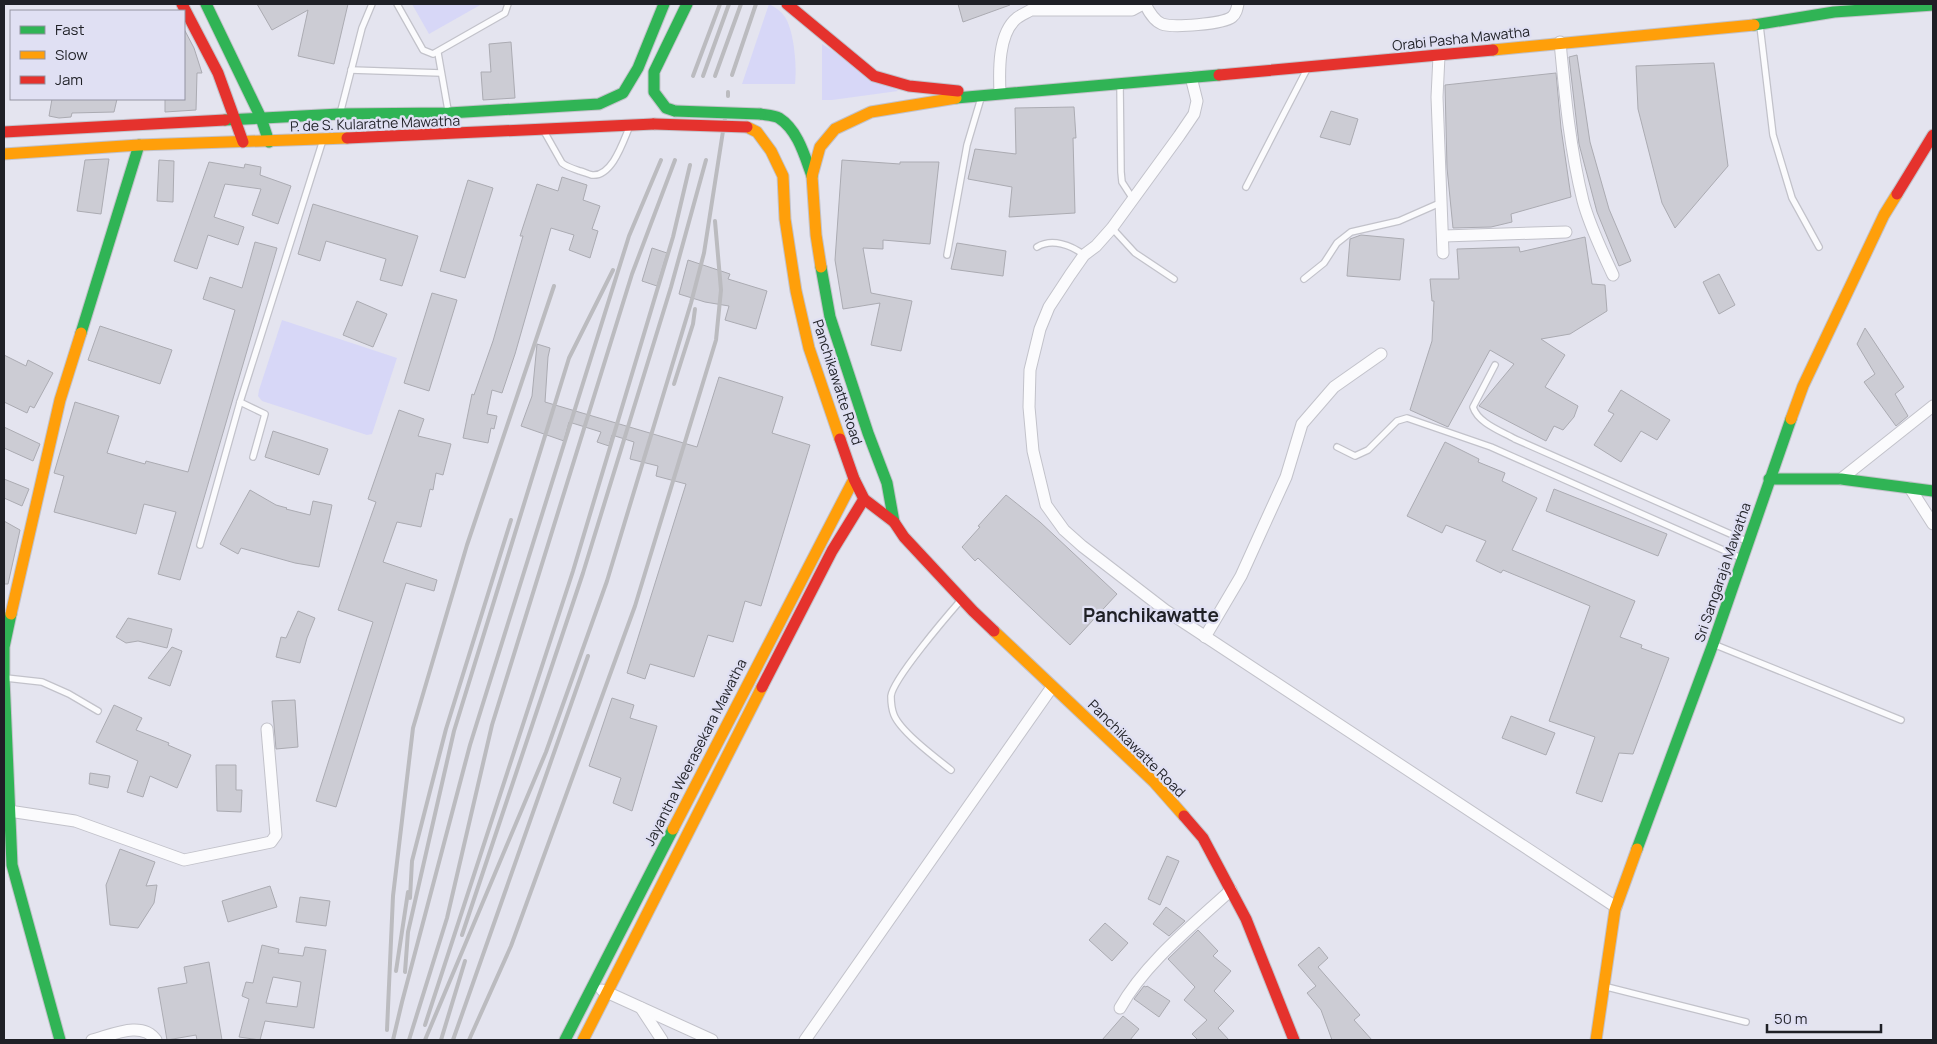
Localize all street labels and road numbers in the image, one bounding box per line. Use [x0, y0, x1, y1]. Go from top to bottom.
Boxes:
street label: Orabi Pasha Mawatha [1391, 21, 1531, 55]
street label: P. de S. Kularatne Mawatha [290, 111, 460, 135]
street label: Panchikawatte Road [809, 317, 867, 447]
street label: Sri Sangaraja Mawatha [1689, 500, 1755, 644]
street label: Jayantha Weerasekara Mawatha [639, 655, 751, 849]
street label: Panchikawatte Road [1084, 695, 1190, 801]

